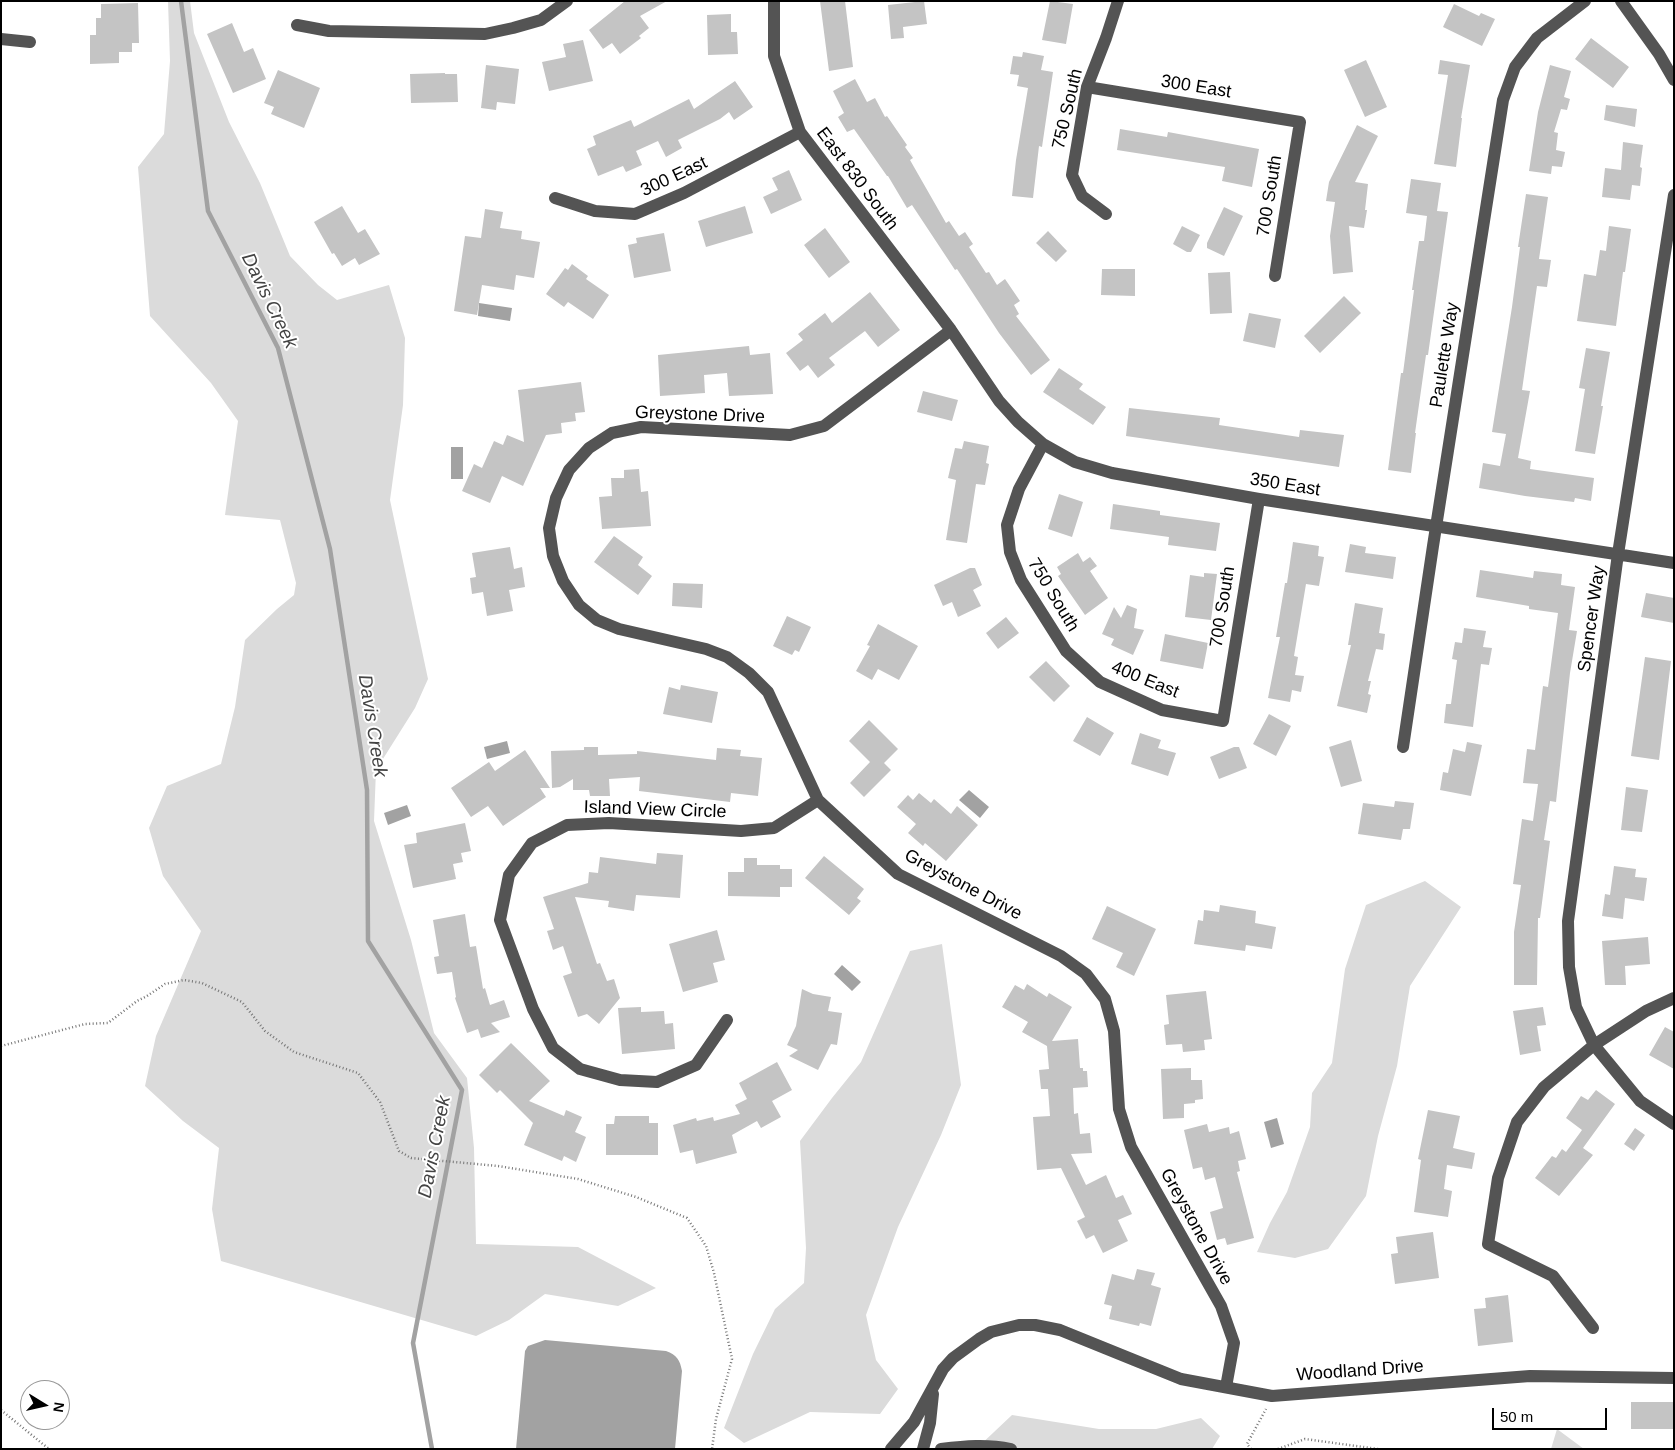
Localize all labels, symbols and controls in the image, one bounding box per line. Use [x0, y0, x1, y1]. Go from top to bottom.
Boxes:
street label: 750 South [1048, 67, 1088, 151]
street label: 300 East [1159, 71, 1233, 103]
street label: East 830 South [811, 123, 903, 235]
street label: 300 East [637, 152, 711, 202]
street label: 700 South [1253, 154, 1287, 238]
water label: Davis Creek [236, 250, 302, 352]
street label: Paulette Way [1426, 301, 1464, 409]
street label: Greystone Drive [635, 402, 765, 428]
street label: 350 East [1248, 469, 1322, 501]
street label: 750 South [1023, 554, 1083, 636]
street label: Spencer Way [1574, 564, 1610, 674]
street label: 700 South [1206, 565, 1240, 649]
street label: 400 East [1108, 657, 1182, 703]
water label: Davis Creek [353, 673, 391, 779]
street label: Island View Circle [583, 797, 727, 823]
street label: Greystone Drive [901, 845, 1025, 925]
water label: Davis Creek [414, 1094, 456, 1200]
street label: Greystone Drive [1155, 1165, 1237, 1289]
street label: Woodland Drive [1296, 1356, 1424, 1386]
north arrow [20, 1380, 70, 1430]
scale bar [1495, 1398, 1610, 1430]
text: N [50, 1401, 68, 1413]
text: 50 m [1500, 1408, 1533, 1425]

